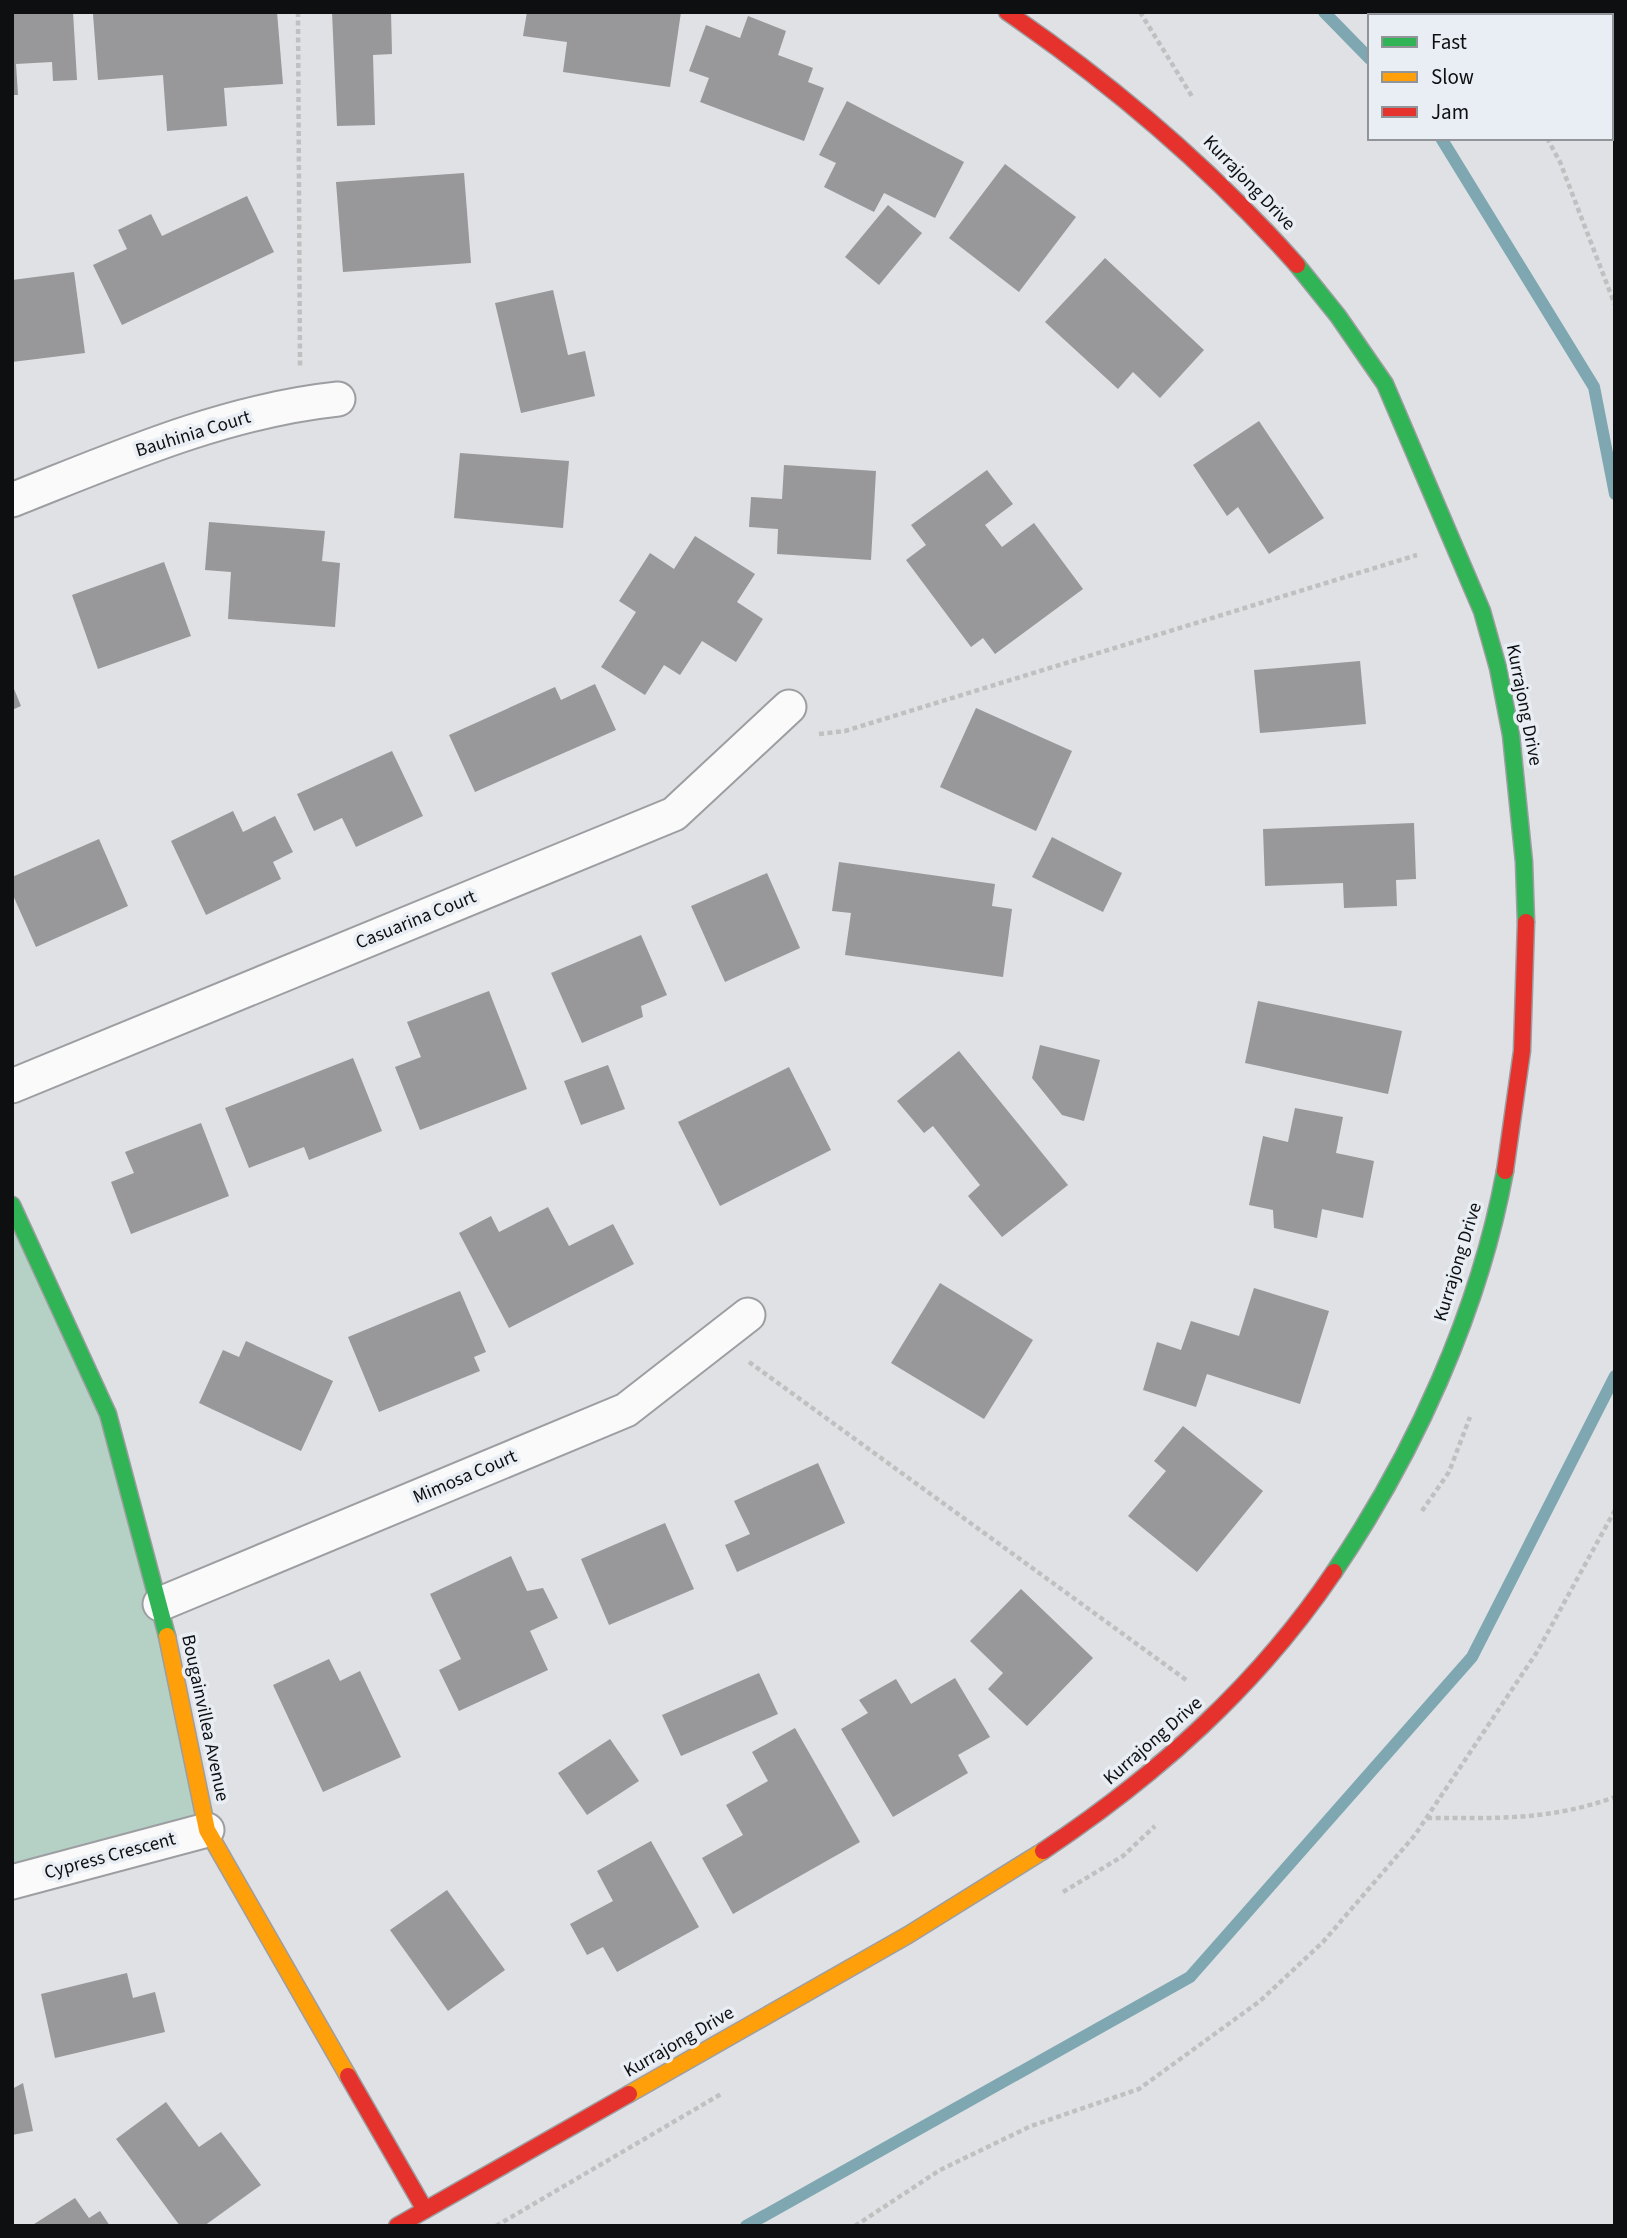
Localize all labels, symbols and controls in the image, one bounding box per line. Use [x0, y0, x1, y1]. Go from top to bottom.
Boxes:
legend [1368, 14, 1613, 140]
text: Fast [1431, 27, 1467, 57]
text: Slow [1431, 62, 1474, 92]
text: Jam [1431, 97, 1469, 127]
street label: Kurrajong Drive [1196, 129, 1302, 237]
street label: Bauhinia Court [132, 404, 254, 464]
street label: Kurrajong Drive [1499, 642, 1549, 768]
street label: Casuarina Court [352, 883, 481, 956]
street label: Kurrajong Drive [1427, 1199, 1489, 1325]
street label: Mimosa Court [409, 1443, 522, 1511]
street label: Bougainvillea Avenue [174, 1632, 236, 1804]
street label: Kurrajong Drive [1098, 1690, 1208, 1792]
street label: Cypress Crescent [41, 1825, 179, 1886]
street label: Kurrajong Drive [619, 1999, 739, 2085]

